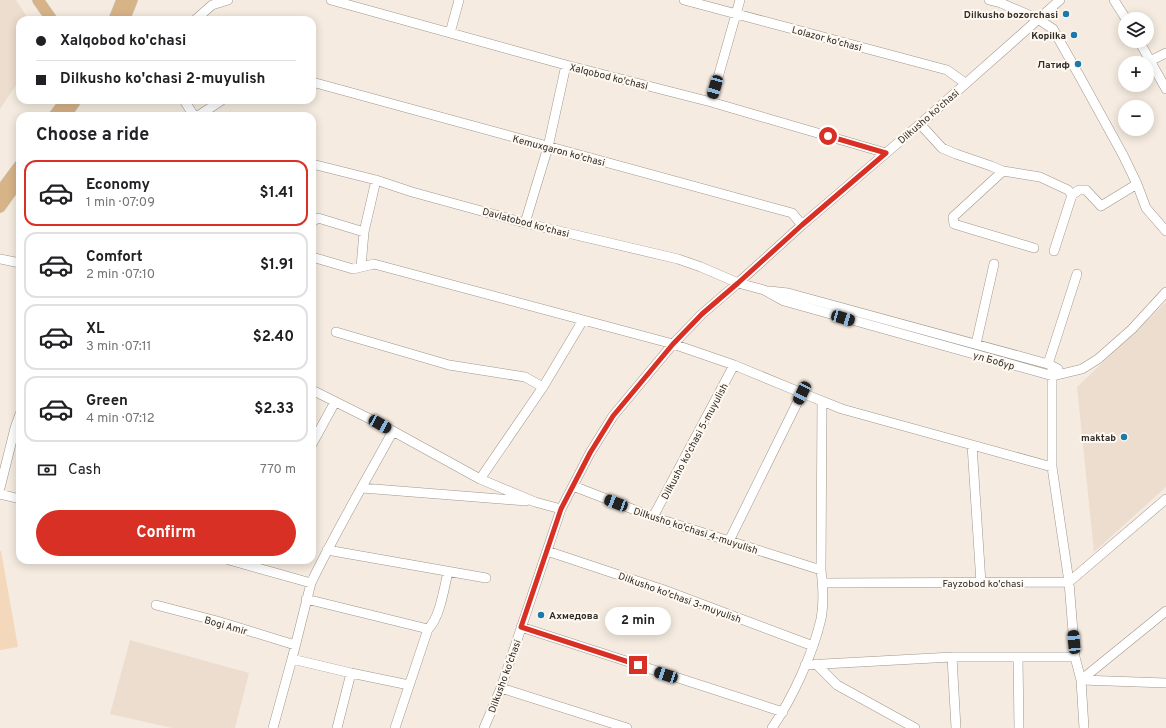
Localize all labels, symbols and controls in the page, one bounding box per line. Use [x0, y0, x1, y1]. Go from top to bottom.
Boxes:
place label: Dilkusho bozorchasi [964, 9, 1058, 22]
marker: Dilkusho bozorchasi [1061, 9, 1071, 19]
map controls [1118, 12, 1154, 136]
button: layers [1118, 12, 1154, 48]
street label: Lolazor ko'chasi [790, 24, 863, 55]
place label: Kopilka [1031, 30, 1066, 43]
marker: Kopilka [1069, 30, 1079, 40]
text: Xalqobod ko'chasi [60, 32, 186, 51]
button: + [1118, 56, 1154, 92]
place label: Латиф [1037, 59, 1070, 72]
marker: Латиф [1073, 59, 1083, 69]
street label: Xalqobod ko'chasi [568, 61, 649, 93]
text: Dilkusho ko'chasi 2-muyulish [60, 70, 266, 89]
car [706, 74, 724, 100]
street label: Dilkusho ko'chasi [896, 87, 962, 147]
button: − [1118, 100, 1154, 136]
text: Choose a ride [36, 124, 149, 147]
route start [819, 127, 837, 145]
street label: Kemuxgaron ko'chasi [511, 133, 606, 170]
icon: car [38, 175, 74, 211]
text: Economy [86, 176, 150, 195]
text: $1.41 [260, 184, 294, 203]
text: 1 min · 07:09 [86, 195, 155, 211]
street label: Davlatobod ko'chasi [481, 206, 570, 241]
icon: car [38, 247, 74, 283]
text: Comfort [86, 248, 143, 267]
text: $1.91 [260, 256, 294, 275]
text: 2 min · 07:10 [86, 267, 155, 283]
car [830, 309, 856, 327]
icon: car [38, 319, 74, 355]
text: XL [86, 320, 104, 339]
text: $2.40 [253, 328, 294, 347]
text: 3 min · 07:11 [86, 339, 151, 355]
street label: ул Бобур [971, 349, 1016, 374]
car [791, 380, 813, 406]
street label: Dilkusho ko'chasi 5-muyulish [659, 381, 732, 502]
icon: car [38, 391, 74, 427]
text: Green [86, 392, 128, 411]
text: $2.33 [254, 400, 294, 419]
text: 4 min · 07:12 [86, 411, 155, 427]
car [367, 413, 393, 435]
place label: maktab [1081, 432, 1116, 445]
marker: maktab [1119, 432, 1129, 442]
icon: cash [36, 459, 58, 481]
text: Cash [68, 461, 101, 480]
text: 770 m [260, 462, 296, 478]
car [603, 493, 629, 513]
street label: Dilkusho ko'chasi 4-muyulish [632, 505, 759, 558]
button: Confirm [36, 510, 296, 556]
street label: Dilkusho ko'chasi 3-muyulish [616, 570, 743, 627]
street label: Fayzobod ko'chasi [942, 578, 1024, 591]
callout: 2 min [605, 607, 671, 635]
marker: Ахмедова [536, 610, 546, 620]
place label: Ахмедова [549, 610, 598, 623]
text: 2 min [621, 613, 655, 629]
street label: Bogi Amir [203, 614, 249, 639]
car [1067, 630, 1081, 654]
street label: Dilkusho ko'chasi [486, 638, 525, 715]
route end [629, 656, 647, 674]
car [653, 666, 679, 684]

